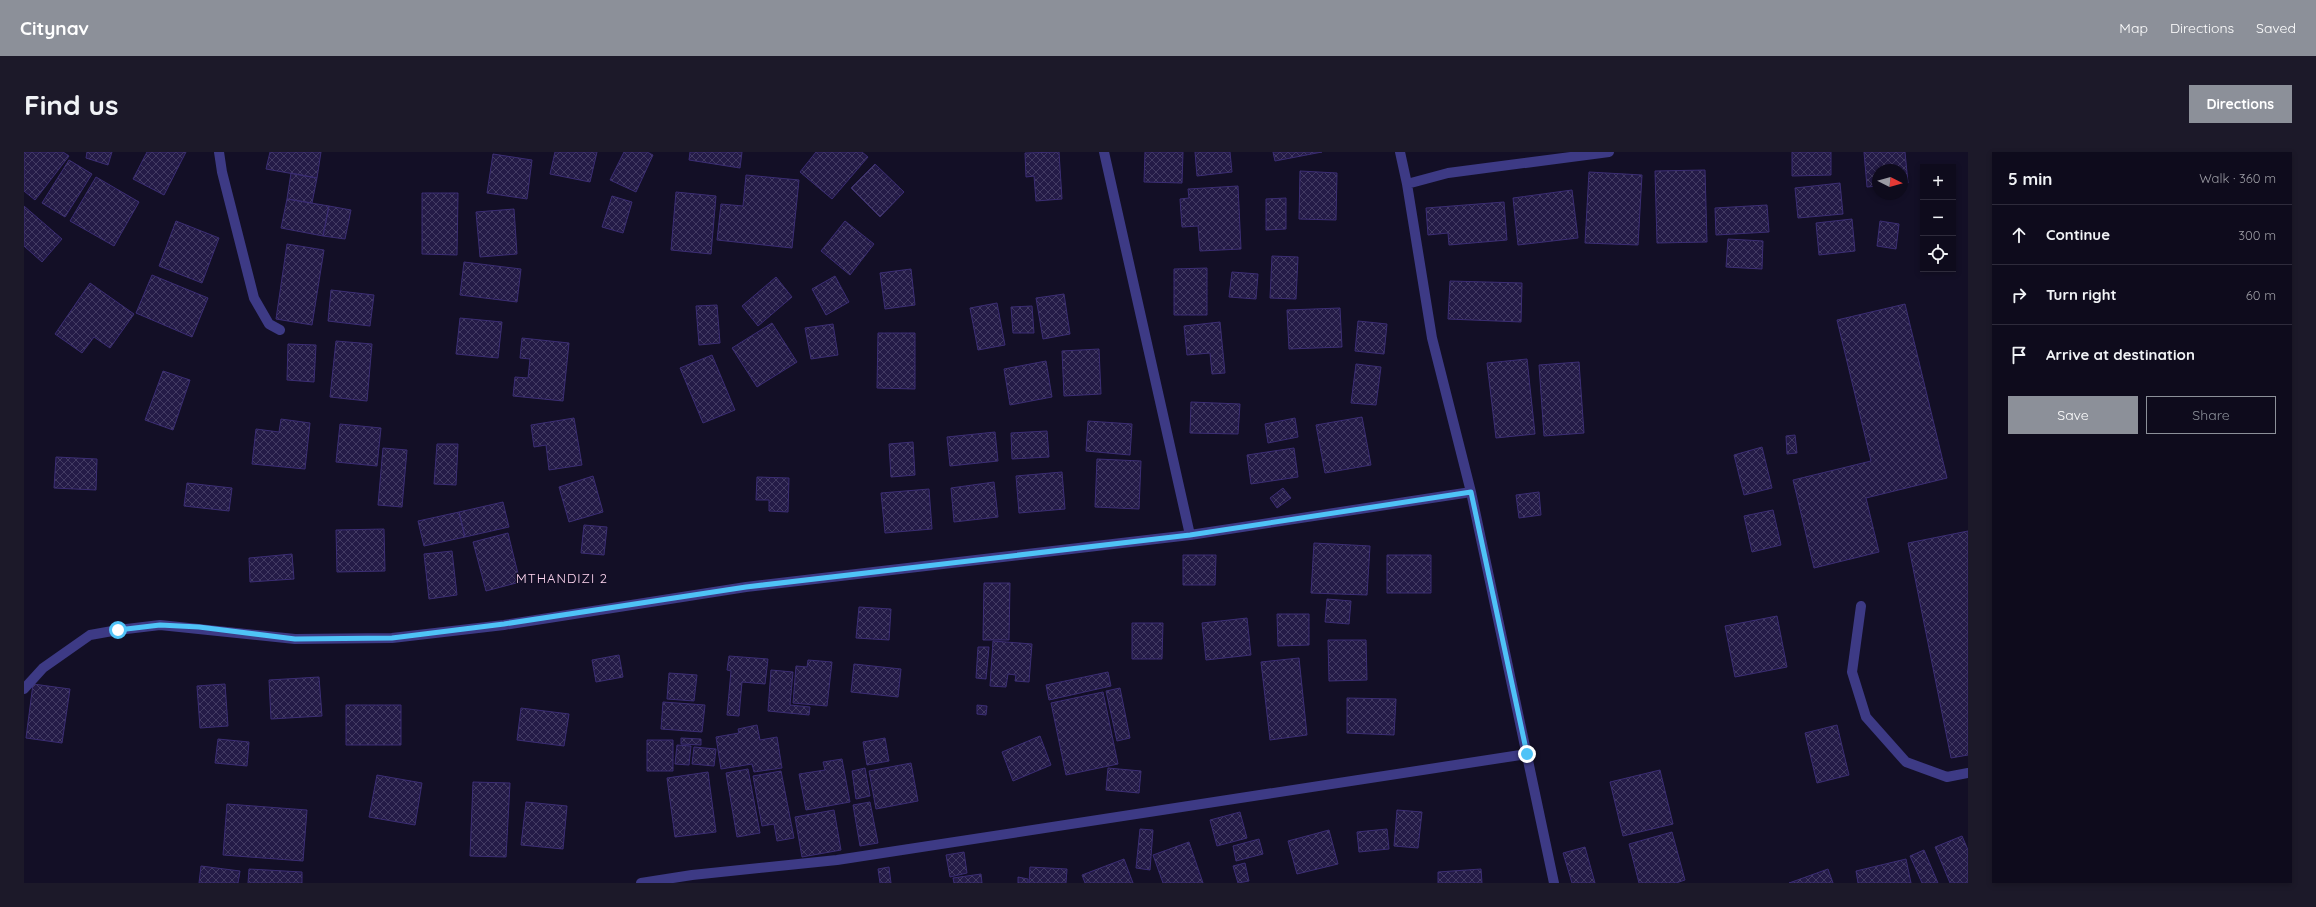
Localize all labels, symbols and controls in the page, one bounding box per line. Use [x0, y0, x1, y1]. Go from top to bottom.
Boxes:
text: Citynav [20, 16, 89, 40]
text: Map [2119, 19, 2148, 37]
text: Directions [2170, 19, 2234, 37]
text: Saved [2256, 19, 2296, 37]
button: Directions [2189, 85, 2292, 123]
text: Find us [24, 87, 118, 122]
north arrow [1872, 164, 1908, 200]
map controls [1920, 164, 1956, 272]
button: + [1920, 164, 1956, 200]
text: 5 min [2008, 168, 2052, 189]
text: Walk · 360 m [2199, 170, 2276, 186]
button: − [1920, 200, 1956, 236]
icon: ahead [2008, 224, 2030, 246]
text: Continue [2046, 225, 2110, 244]
text: 300 m [2238, 227, 2276, 243]
button: locate [1920, 236, 1956, 272]
icon: right [2008, 284, 2030, 306]
text: Turn right [2046, 285, 2117, 304]
text: 60 m [2246, 287, 2276, 303]
icon: arrive [2008, 344, 2030, 366]
text: Arrive at destination [2046, 345, 2195, 364]
button: Save [2008, 396, 2138, 434]
button: Share [2146, 396, 2276, 434]
district label: MTHANDIZI 2 [516, 570, 608, 586]
route start [109, 621, 127, 639]
route end [1518, 745, 1536, 763]

